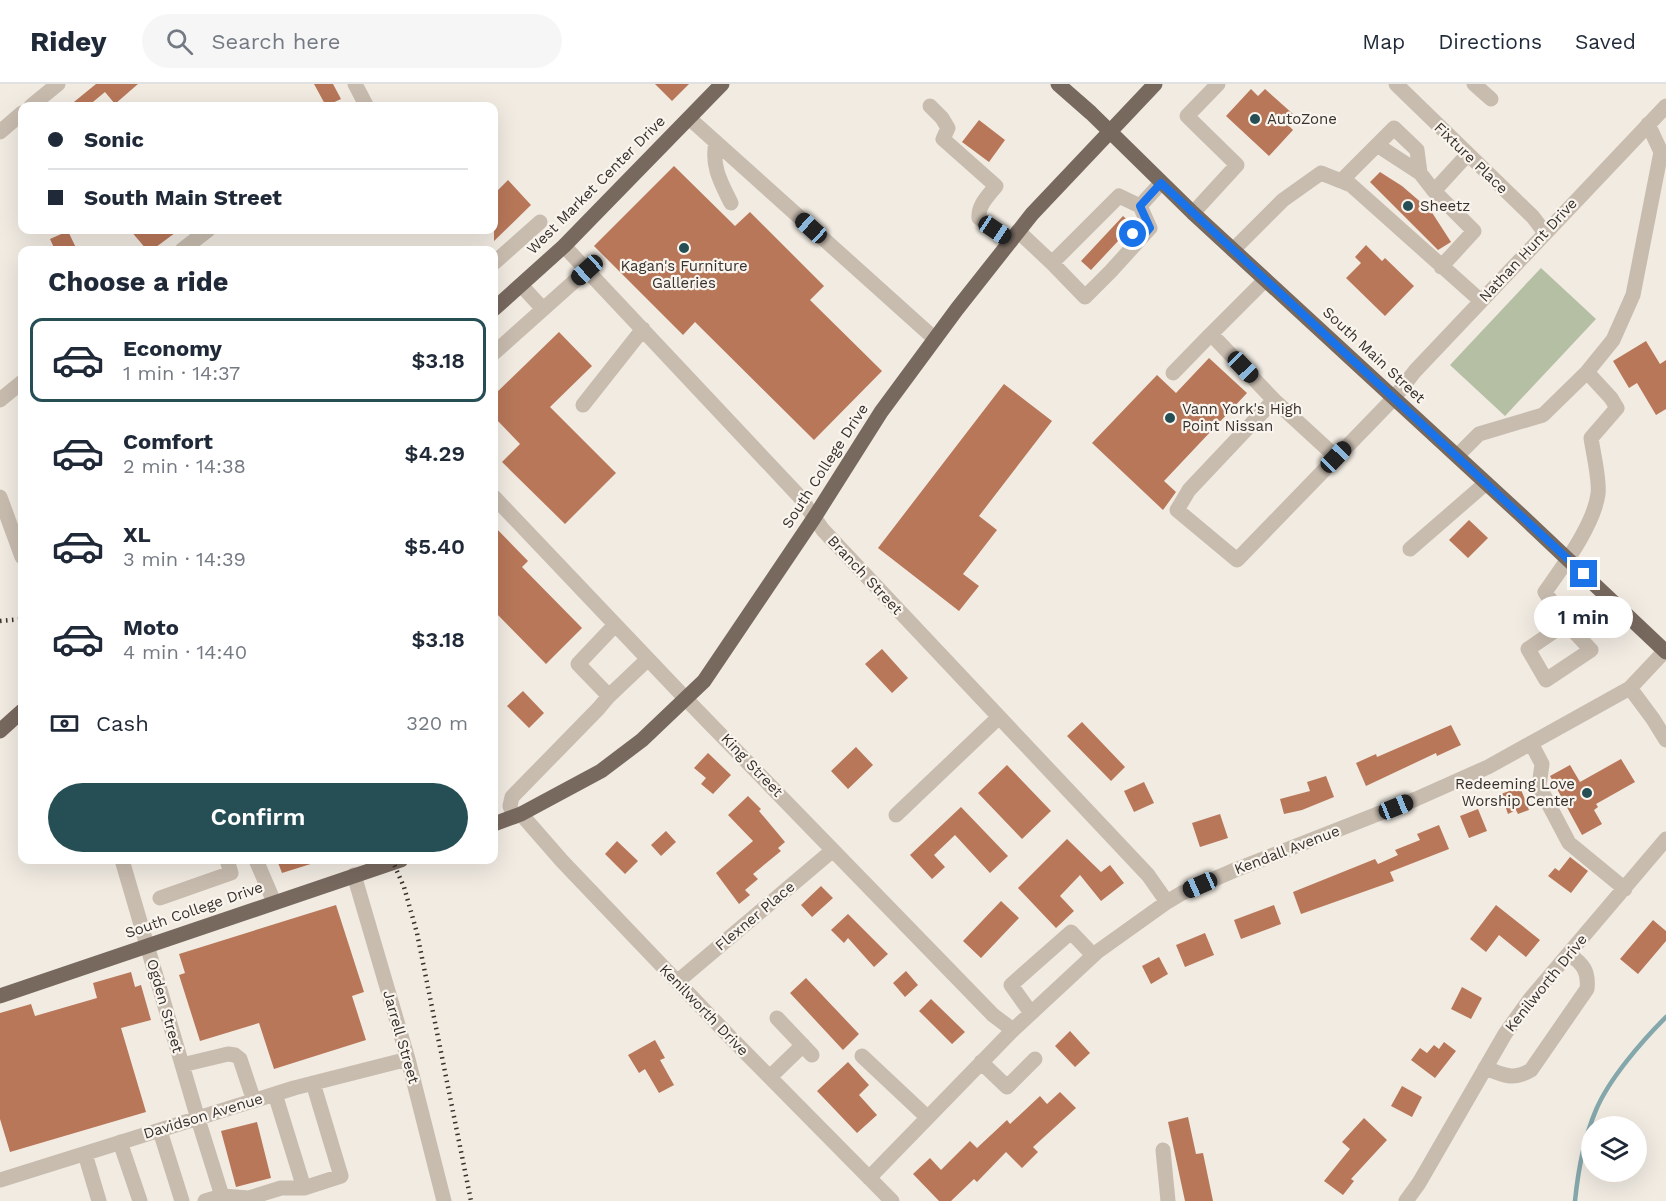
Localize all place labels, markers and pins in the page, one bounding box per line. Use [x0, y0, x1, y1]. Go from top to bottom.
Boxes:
place label: AutoZone [1267, 110, 1337, 128]
marker: AutoZone [1248, 112, 1262, 126]
place label: Sheetz [1420, 197, 1470, 215]
marker: Sheetz [1401, 199, 1415, 213]
marker: Kagan's Furniture Galleries [677, 241, 691, 255]
place label: Kagan's Furniture Galleries [620, 257, 748, 292]
place label: Vann York's High Point Nissan [1182, 400, 1302, 435]
marker: Vann York's High Point Nissan [1163, 411, 1177, 425]
place label: Redeeming Love Worship Center [1455, 775, 1575, 810]
marker: Redeeming Love Worship Center [1580, 786, 1594, 800]

